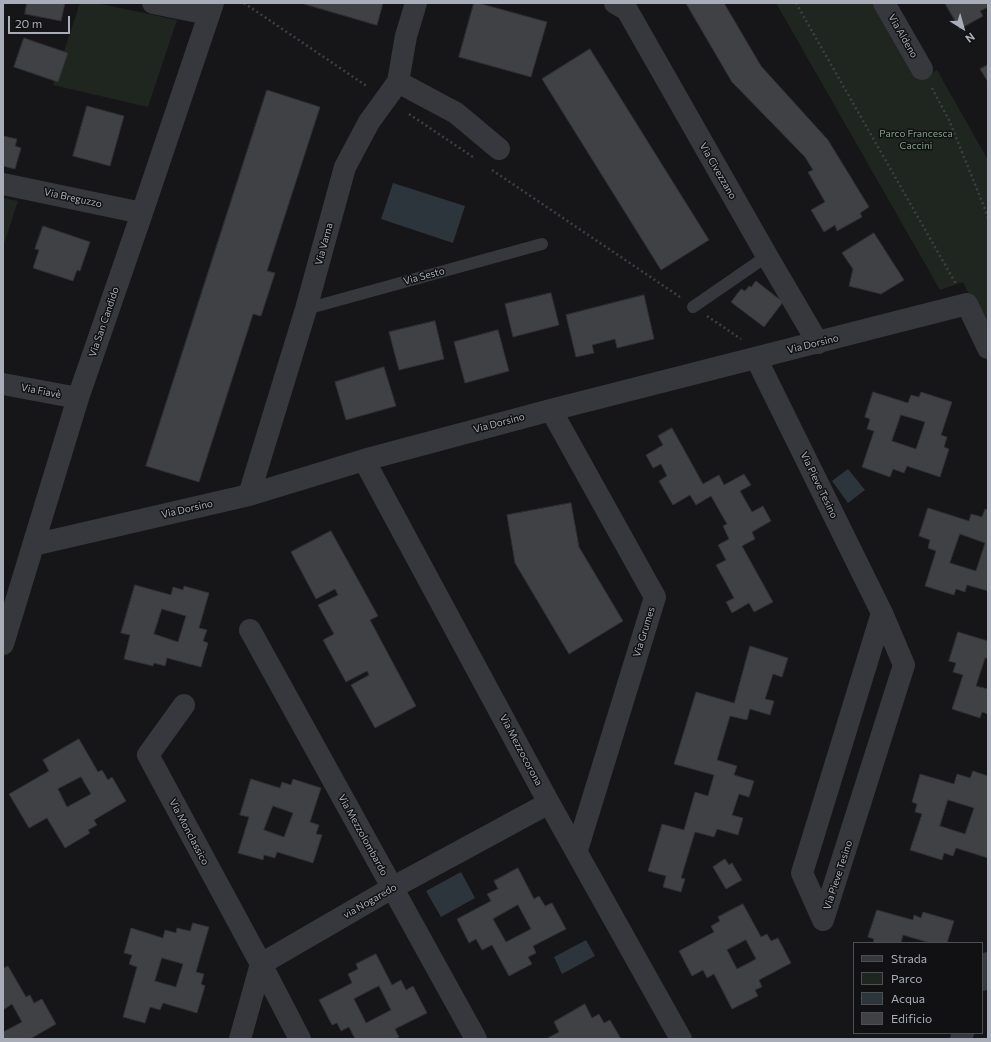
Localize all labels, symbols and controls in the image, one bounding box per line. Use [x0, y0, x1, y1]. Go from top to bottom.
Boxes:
scale bar [10, 8, 72, 34]
north arrow [943, 8, 983, 48]
street label: Via Aldeno [886, 12, 920, 60]
text: 20 m [15, 16, 42, 30]
text: N [963, 30, 978, 46]
park label: Parco Francesca Caccini [879, 128, 953, 152]
street label: Via Civezzano [697, 141, 739, 201]
street label: Via Breguzzo [43, 186, 103, 210]
street label: Via Varna [313, 222, 335, 266]
street label: Via Sesto [402, 265, 446, 287]
street label: Via San Candido [86, 285, 122, 359]
street label: Via Dorsino [786, 332, 840, 356]
street label: Via Fiavè [20, 381, 62, 401]
street label: Via Dorsino [472, 410, 526, 436]
street label: Via Pieve Tesino [798, 450, 840, 520]
street label: Via Dorsino [160, 497, 214, 521]
street label: Via Grumes [631, 605, 657, 659]
street label: Via Mezzocorona [497, 712, 545, 788]
street label: Via Mezzolombardo [336, 792, 390, 878]
street label: Via Monclassico [167, 797, 211, 867]
street label: Via Pieve Tesino [821, 839, 855, 911]
street label: via Nogaredo [341, 881, 399, 921]
legend [853, 942, 983, 1034]
text: Strada [891, 951, 927, 965]
text: Parco [891, 971, 923, 985]
text: Acqua [891, 991, 925, 1005]
text: Edificio [891, 1011, 932, 1025]

